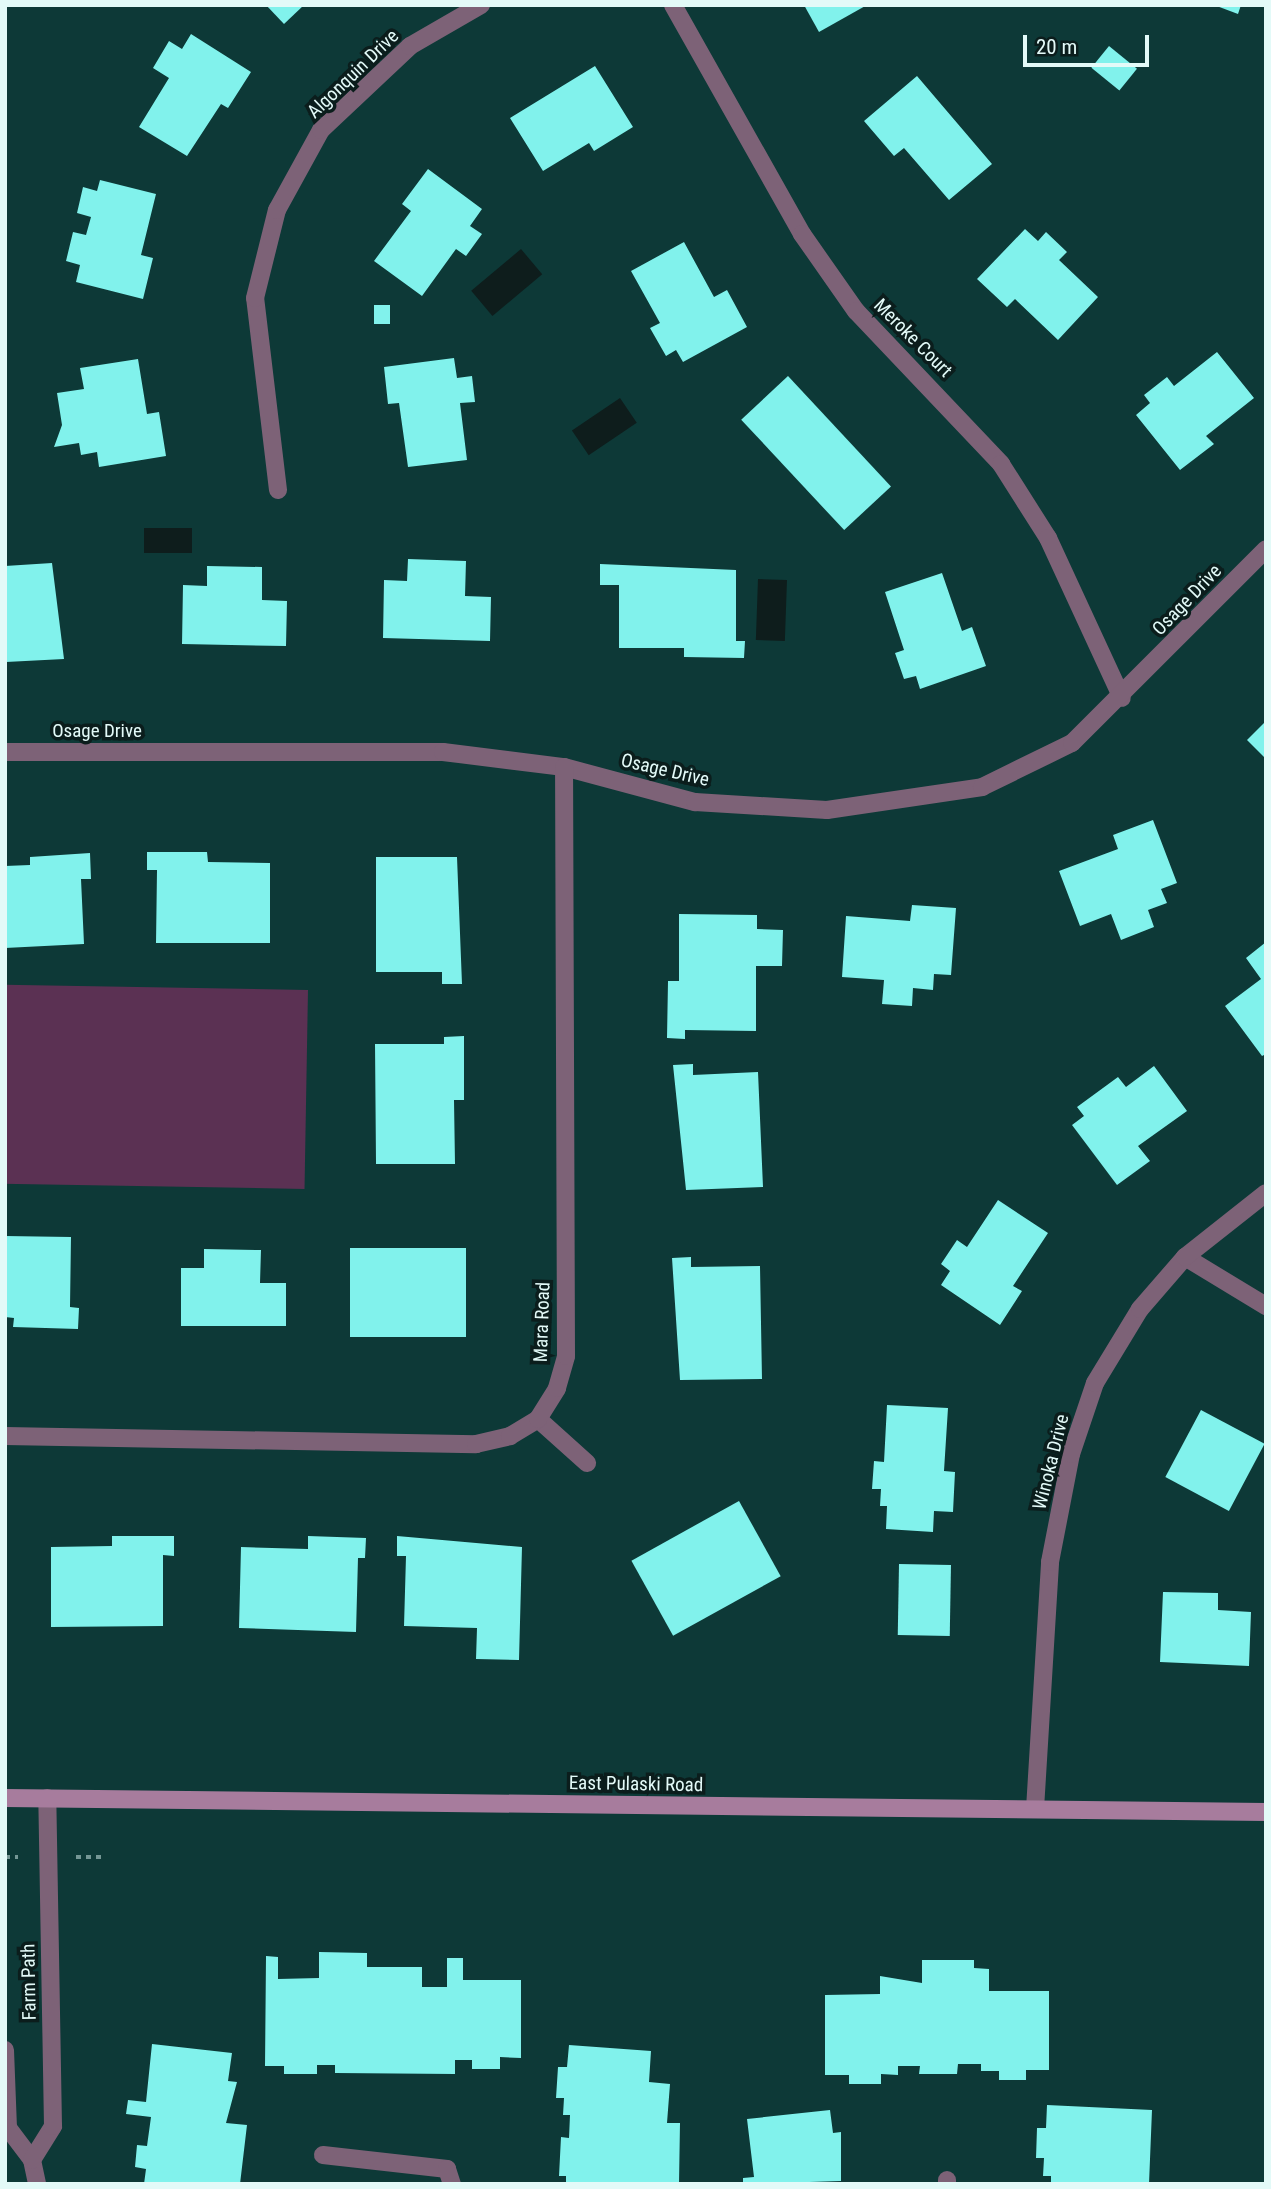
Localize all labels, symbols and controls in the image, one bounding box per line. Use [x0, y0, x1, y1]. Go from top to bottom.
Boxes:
scale bar [1026, 21, 1152, 65]
street label: Algonquin Drive [303, 25, 403, 123]
text: 20 m [1036, 35, 1077, 59]
street label: Meroke Court [869, 294, 957, 382]
street label: Osage Drive [1148, 560, 1226, 640]
street label: Osage Drive [52, 720, 142, 742]
street label: Osage Drive [619, 749, 711, 791]
street label: Mara Road [529, 1281, 555, 1363]
street label: Winoka Drive [1028, 1412, 1074, 1512]
street label: East Pulaski Road [569, 1771, 703, 1797]
street label: Farm Path [17, 1943, 41, 2021]

